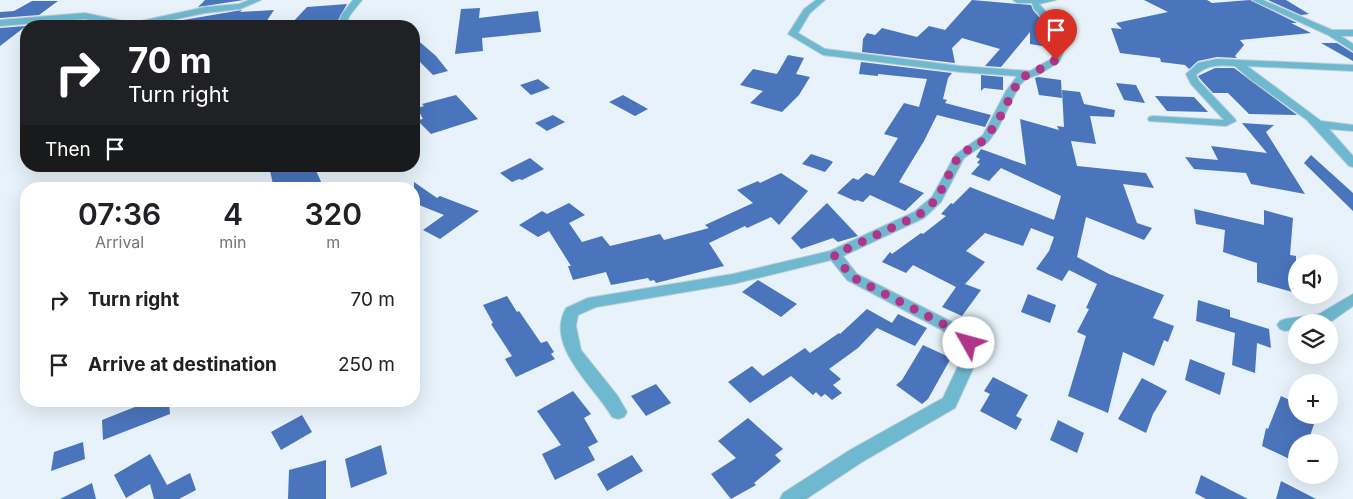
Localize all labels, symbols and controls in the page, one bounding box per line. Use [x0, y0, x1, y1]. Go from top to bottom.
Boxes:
pin [1035, 9, 1077, 60]
icon: arrive [1042, 16, 1070, 44]
text: 70 m [128, 39, 212, 81]
icon: right [45, 40, 110, 105]
text: Turn right [128, 81, 229, 107]
icon: arrive [101, 135, 129, 163]
text: Then [45, 138, 91, 161]
text: 07:36 [78, 196, 161, 232]
text: 4 [223, 196, 243, 232]
text: 320 [304, 196, 362, 232]
text: Arrival [95, 232, 144, 252]
text: min [219, 232, 247, 252]
text: m [326, 232, 340, 252]
map controls [1288, 254, 1338, 484]
button: sound [1288, 254, 1338, 304]
icon: right [45, 286, 73, 314]
text: Turn right [88, 288, 179, 311]
text: 70 m [351, 288, 395, 311]
button: layers [1288, 314, 1338, 364]
position arrow [942, 316, 994, 368]
icon: arrive [45, 351, 73, 379]
text: Arrive at destination [88, 353, 277, 376]
text: 250 m [338, 353, 395, 376]
button: + [1288, 374, 1338, 424]
button: − [1288, 434, 1338, 484]

